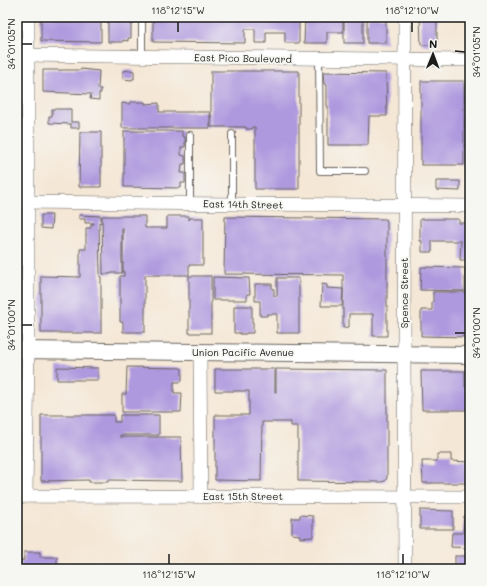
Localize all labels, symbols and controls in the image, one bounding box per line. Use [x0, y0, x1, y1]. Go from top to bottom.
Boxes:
text: 118°12'15"W [151, 3, 205, 17]
text: 118°12'10"W [385, 3, 439, 17]
text: 34°01'05"N [4, 18, 18, 70]
text: 34°01'05"N [469, 26, 483, 78]
north arrow [413, 34, 453, 74]
text: N [429, 36, 437, 51]
street label: East Pico Boulevard [194, 50, 292, 66]
street label: East 14th Street [203, 196, 283, 212]
street label: Spence Street [397, 258, 411, 328]
text: 34°01'00"N [4, 299, 18, 351]
text: 34°01'00"N [469, 307, 483, 359]
street label: Union Pacific Avenue [192, 345, 294, 359]
street label: East 15th Street [203, 489, 283, 503]
text: 118°12'15"W [142, 567, 196, 581]
text: 118°12'10"W [376, 567, 430, 581]

